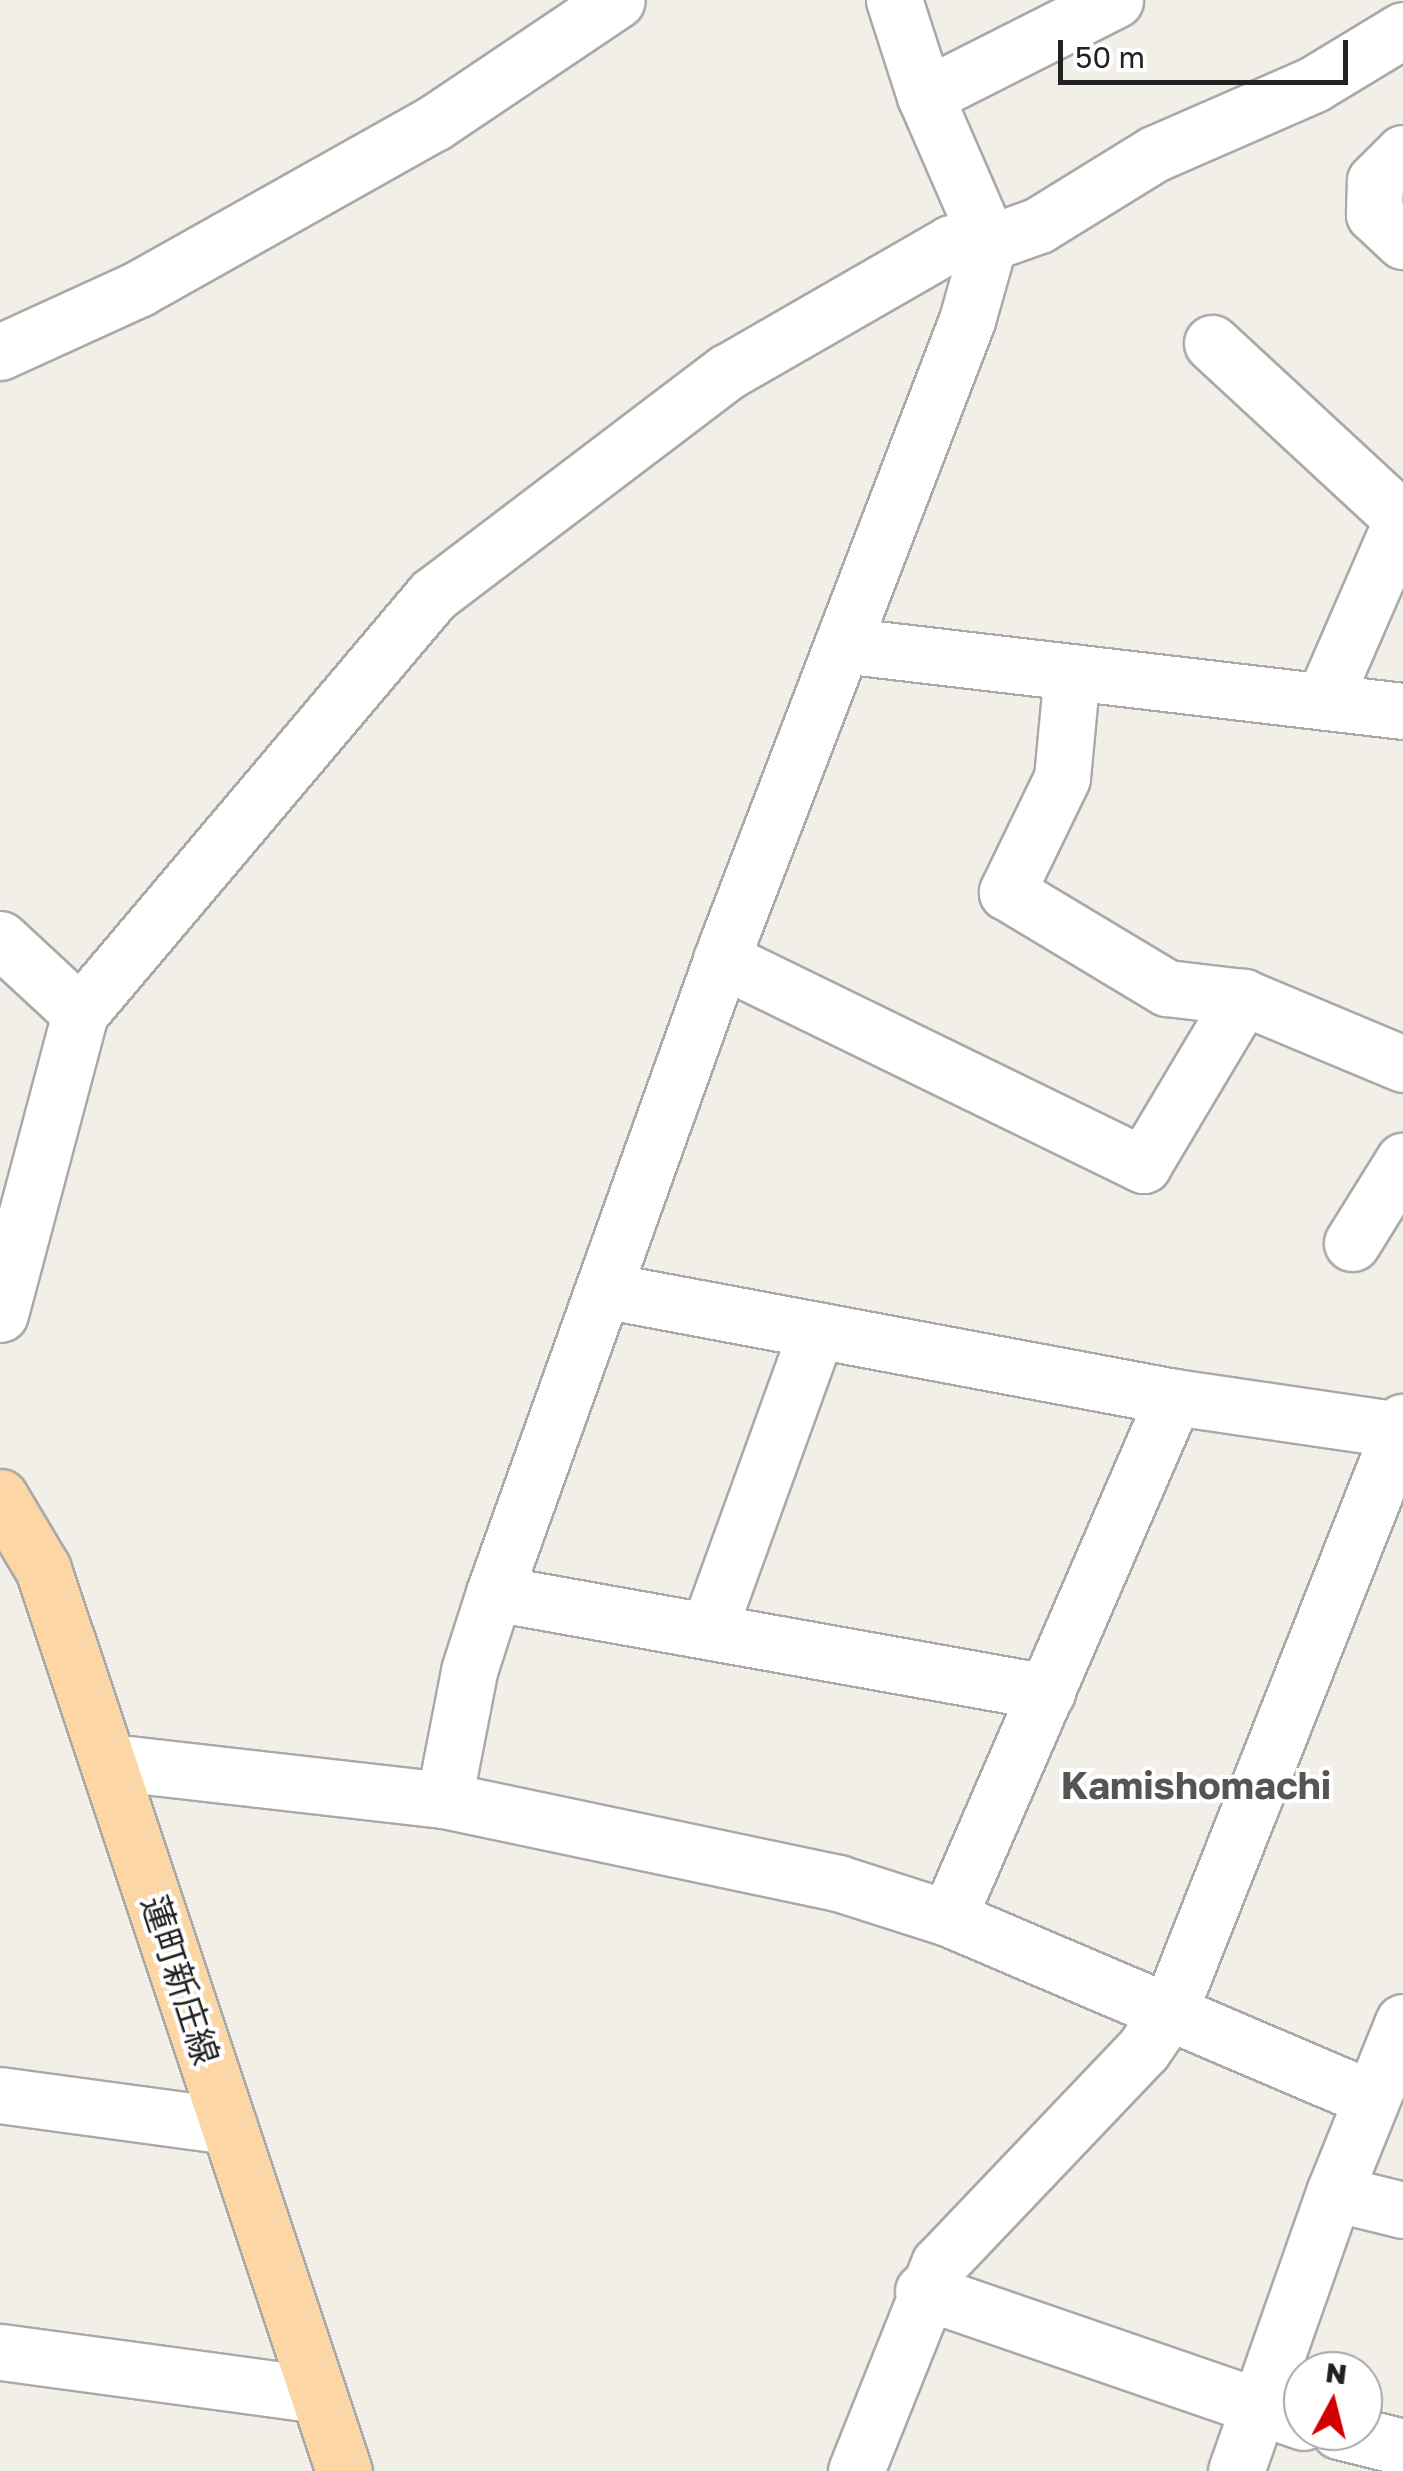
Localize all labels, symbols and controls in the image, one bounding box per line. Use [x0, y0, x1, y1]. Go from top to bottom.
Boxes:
scale bar [1063, 20, 1353, 82]
text: 50 m [1075, 39, 1145, 75]
district label: Kamishomachi [1061, 1762, 1331, 1808]
street label: 蓮町新庄線 [134, 1890, 228, 2070]
north arrow [1283, 2351, 1383, 2451]
text: N [1324, 2355, 1349, 2390]

